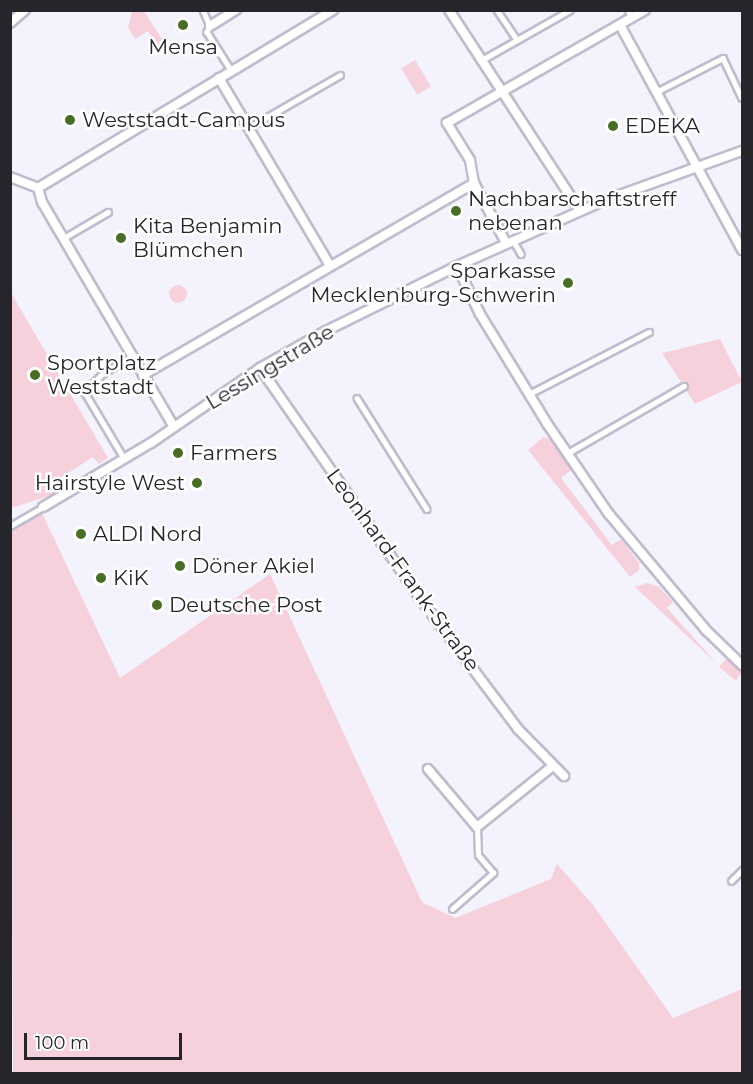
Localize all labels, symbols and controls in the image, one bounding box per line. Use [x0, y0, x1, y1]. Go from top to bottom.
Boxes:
marker: Mensa [176, 18, 190, 32]
place label: Mensa [148, 34, 218, 60]
place label: Weststadt-Campus [82, 107, 285, 133]
marker: Weststadt-Campus [63, 113, 77, 127]
place label: EDEKA [625, 113, 700, 139]
marker: EDEKA [606, 119, 620, 133]
place label: Nachbarschaftstreff nebenan [468, 186, 676, 236]
marker: Nachbarschaftstreff nebenan [449, 204, 463, 218]
place label: Kita Benjamin Blümchen [133, 213, 282, 263]
marker: Kita Benjamin Blümchen [114, 231, 128, 245]
place label: Sparkasse Mecklenburg-Schwerin [310, 258, 556, 308]
marker: Sparkasse Mecklenburg-Schwerin [561, 276, 575, 290]
street label: Lessingstraße [201, 319, 339, 415]
place label: Sportplatz Weststadt [47, 350, 156, 400]
marker: Sportplatz Weststadt [28, 368, 42, 382]
place label: Farmers [190, 440, 277, 466]
marker: Farmers [171, 446, 185, 460]
street label: Leonhard-Frank-Straße [321, 464, 485, 676]
place label: Hairstyle West [35, 470, 185, 496]
marker: Hairstyle West [190, 476, 204, 490]
place label: ALDI Nord [93, 521, 202, 547]
marker: ALDI Nord [74, 527, 88, 541]
place label: Döner Akiel [192, 553, 315, 579]
marker: Döner Akiel [173, 559, 187, 573]
place label: KiK [113, 565, 149, 591]
marker: KiK [94, 571, 108, 585]
place label: Deutsche Post [169, 592, 323, 618]
marker: Deutsche Post [150, 598, 164, 612]
scale bar [27, 1021, 184, 1059]
text: 100 m [35, 1032, 89, 1054]

